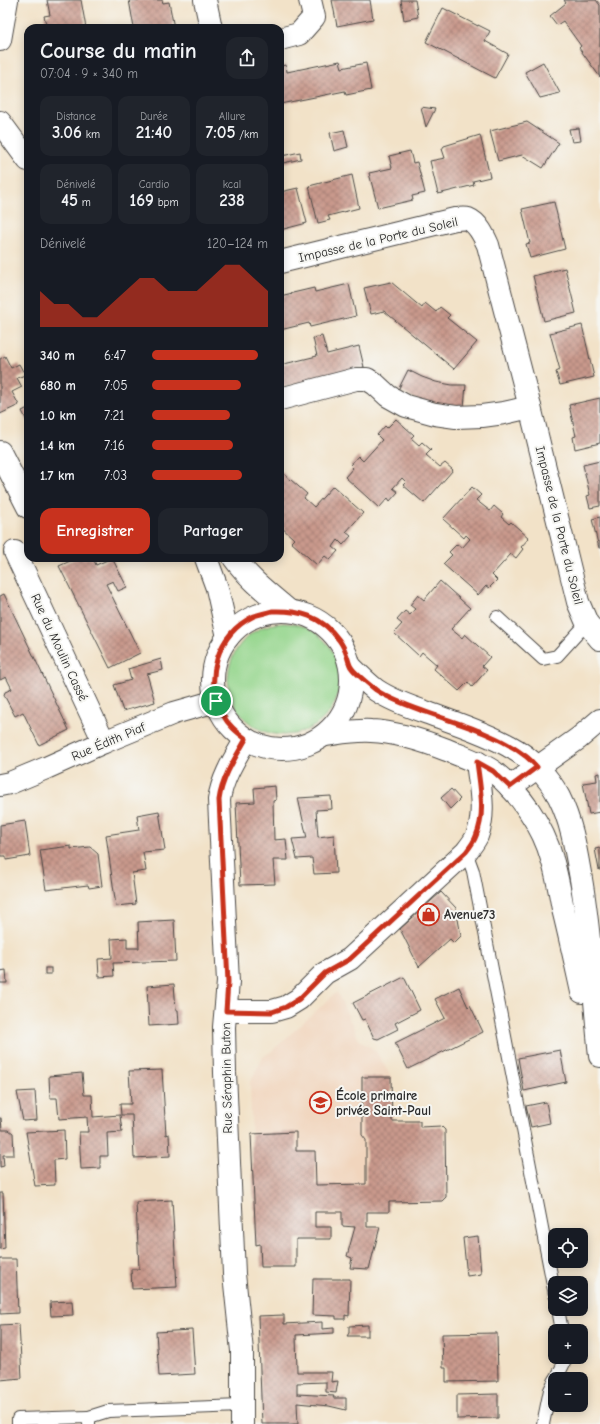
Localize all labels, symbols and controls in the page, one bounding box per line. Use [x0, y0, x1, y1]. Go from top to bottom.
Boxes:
button: share [226, 37, 268, 79]
text: Course du matin [40, 38, 197, 64]
text: 07:04 · 9 × 340 m [40, 66, 138, 81]
text: Distance [56, 110, 96, 123]
text: Durée [140, 110, 168, 123]
text: Allure [219, 110, 245, 123]
text: 3.06 [52, 123, 82, 142]
text: 21:40 [136, 123, 172, 142]
text: 7:05 [206, 123, 236, 142]
text: km [82, 128, 100, 141]
text: /km [236, 128, 258, 141]
text: Dénivelé [57, 178, 95, 191]
text: Cardio [139, 178, 169, 191]
text: kcal [223, 178, 241, 191]
text: 45 [61, 191, 78, 210]
text: 169 [130, 191, 154, 210]
text: 238 [219, 191, 245, 210]
text: m [78, 196, 91, 209]
text: bpm [154, 196, 178, 209]
street label: Impasse de la Porte du Soleil [297, 214, 459, 265]
text: Dénivelé [40, 236, 86, 251]
text: 120–124 m [207, 236, 268, 251]
text: 340 m [40, 348, 75, 363]
text: 6:47 [104, 348, 126, 363]
text: 680 m [40, 378, 76, 393]
text: 7:05 [104, 378, 127, 393]
text: 1.0 km [40, 408, 76, 423]
text: 7:21 [104, 408, 124, 423]
text: 1.4 km [40, 438, 75, 453]
text: 7:16 [104, 438, 125, 453]
street label: Impasse de la Porte du Soleil [533, 444, 586, 606]
text: 1.7 km [40, 468, 75, 483]
text: 7:03 [104, 468, 127, 483]
button: Enregistrer [40, 508, 150, 554]
button: Partager [158, 508, 268, 554]
street label: Rue du Moulin Cassé [28, 591, 91, 704]
pin [199, 684, 233, 718]
icon: arrive [205, 690, 227, 712]
street label: Rue Édith Piaf [69, 718, 149, 764]
shop icon: Avenue73 [415, 901, 441, 927]
place label: Avenue73 [444, 907, 495, 922]
street label: Rue Séraphin Buton [218, 1022, 235, 1134]
place label: École primaire privée Saint-Paul [336, 1087, 431, 1118]
school or university icon: École primaire privée Saint-Paul [308, 1089, 334, 1115]
map controls [548, 1228, 588, 1412]
button: locate [548, 1228, 588, 1268]
button: layers [548, 1276, 588, 1316]
button: + [548, 1324, 588, 1364]
button: − [548, 1372, 588, 1412]

